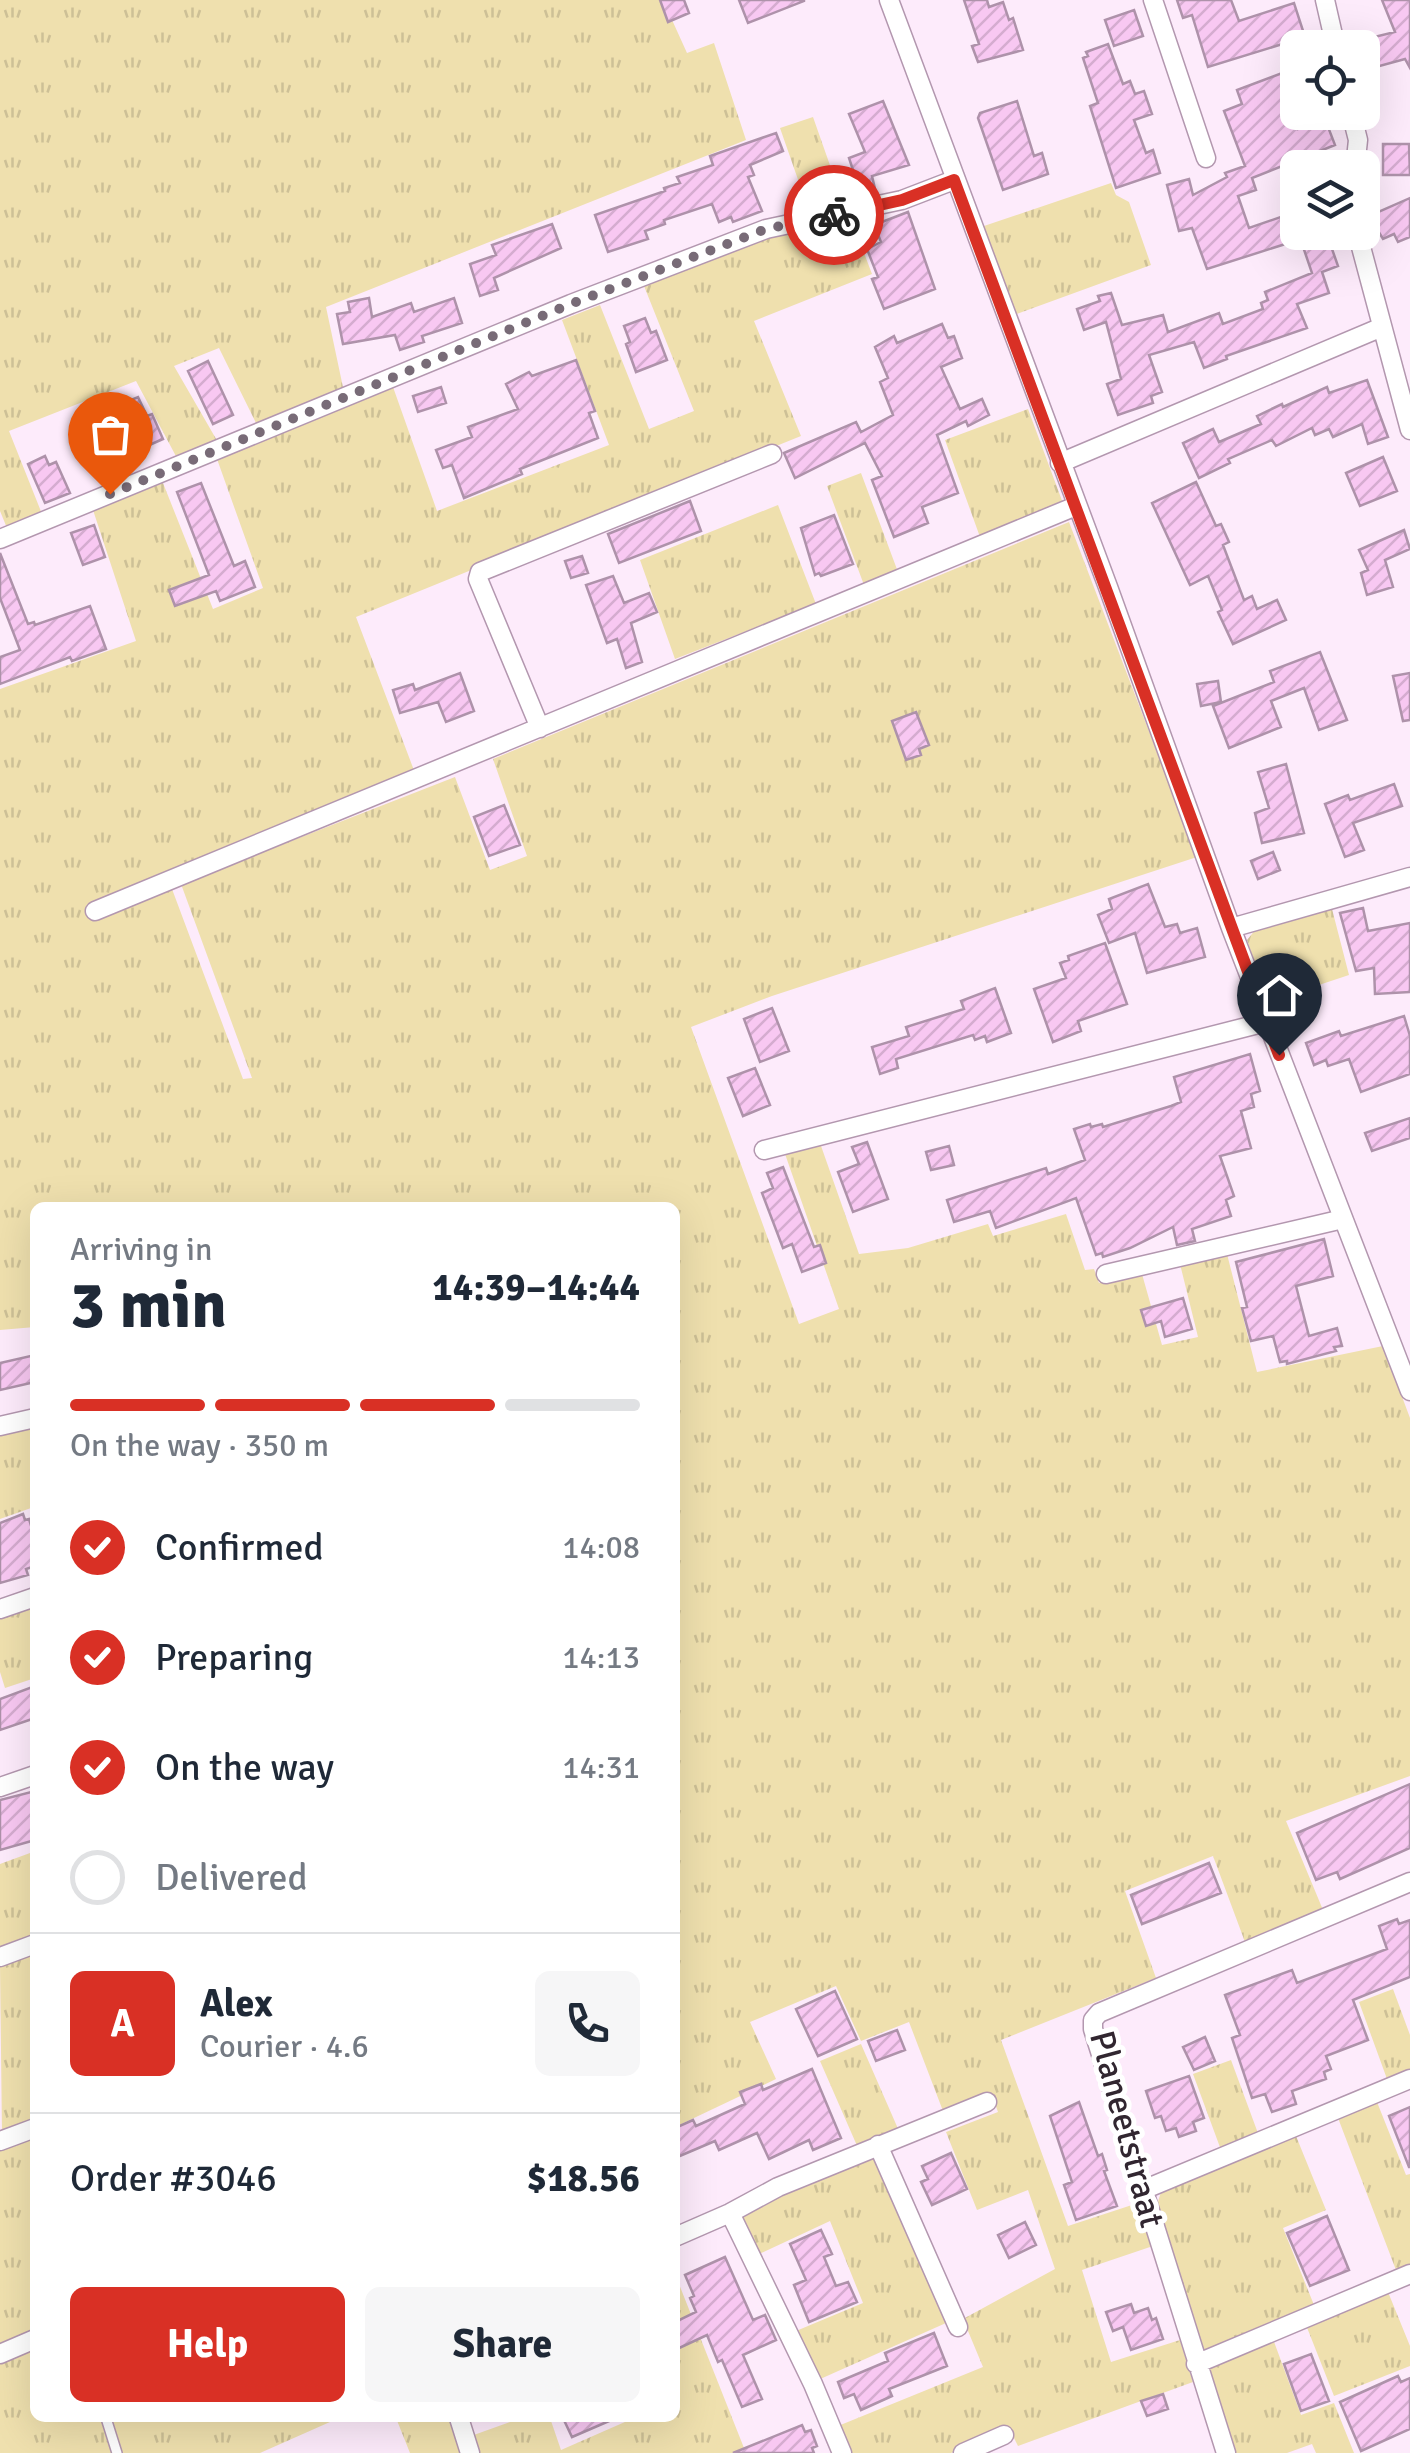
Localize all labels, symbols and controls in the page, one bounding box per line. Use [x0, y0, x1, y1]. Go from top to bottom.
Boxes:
map controls [1280, 30, 1380, 250]
button: locate [1280, 30, 1380, 130]
button: layers [1280, 150, 1380, 250]
courier [784, 165, 884, 265]
icon: bike [807, 188, 862, 243]
pin [68, 392, 153, 495]
icon: bag [83, 407, 138, 462]
pin [1237, 953, 1322, 1056]
icon: home [1252, 968, 1307, 1023]
text: Arriving in [70, 1230, 212, 1269]
text: 14:39–14:44 [432, 1264, 640, 1311]
text: 3 min [70, 1266, 227, 1346]
text: On the way · 350 m [70, 1426, 329, 1465]
icon: check [70, 1520, 125, 1575]
text: Confirmed [155, 1524, 324, 1571]
text: 14:08 [562, 1528, 640, 1567]
icon: check [70, 1630, 125, 1685]
text: Preparing [155, 1634, 313, 1681]
text: 14:13 [562, 1638, 640, 1677]
icon: check [70, 1740, 125, 1795]
text: On the way [155, 1744, 334, 1791]
text: 14:31 [562, 1748, 640, 1787]
text: Delivered [155, 1854, 308, 1901]
button: phone [535, 1971, 640, 2076]
text: Alex [200, 1980, 273, 2027]
text: A [110, 2000, 135, 2047]
street label: Planeetstraat [1080, 2026, 1174, 2232]
text: Courier · 4.6 [200, 2027, 369, 2066]
text: Order #3046 [70, 2155, 277, 2202]
text: $18.56 [527, 2155, 640, 2202]
button: Help [70, 2287, 345, 2402]
button: Share [365, 2287, 640, 2402]

